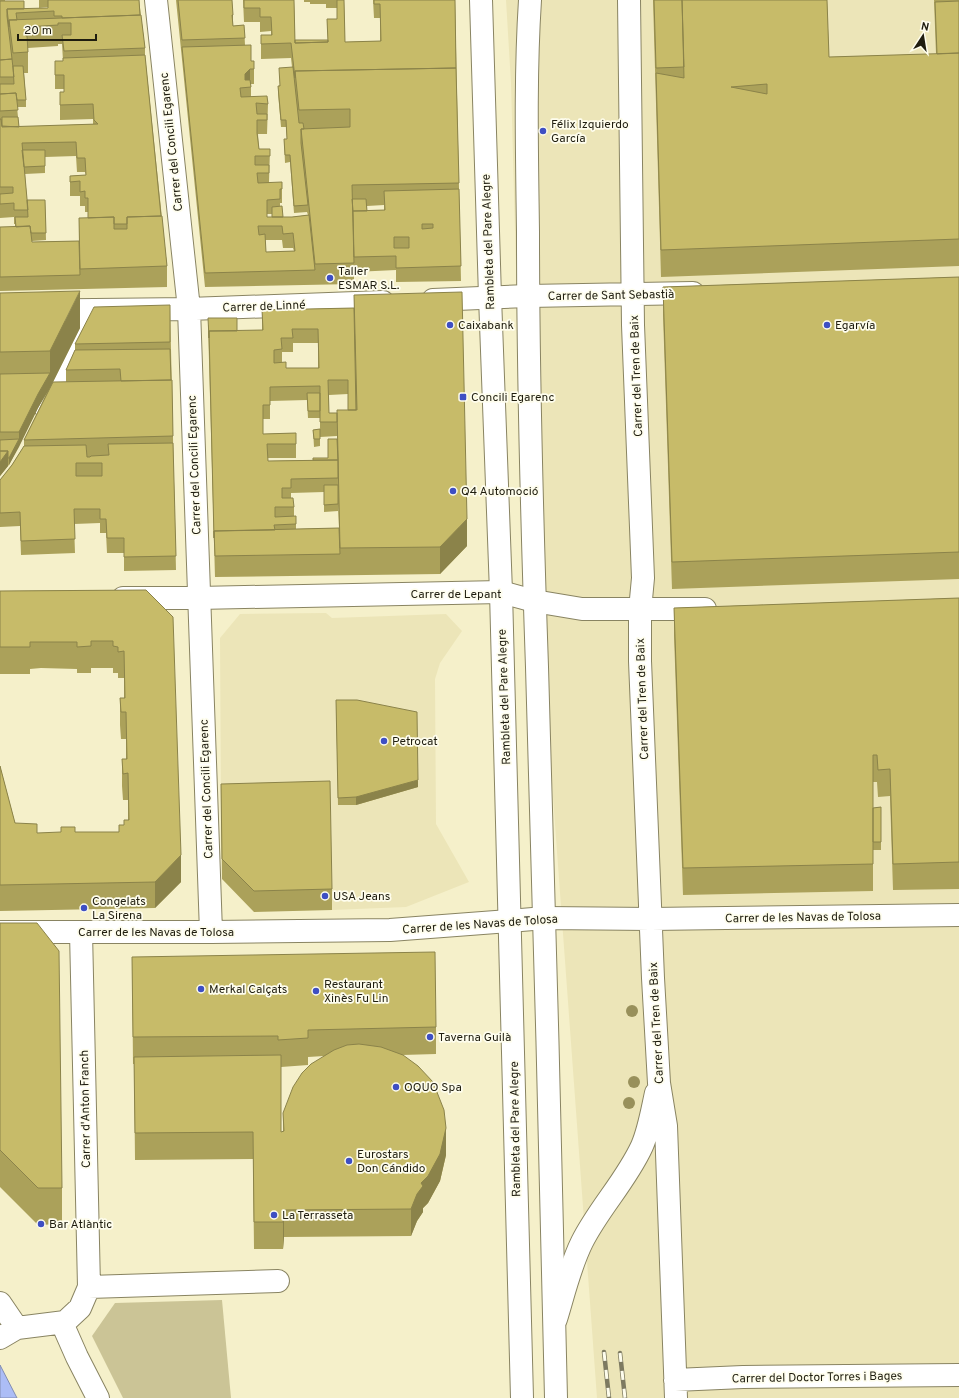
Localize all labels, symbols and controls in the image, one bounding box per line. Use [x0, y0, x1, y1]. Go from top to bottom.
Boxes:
scale bar [18, 16, 96, 42]
north arrow [903, 16, 943, 56]
text: N [920, 20, 930, 35]
text: 20 m [24, 23, 52, 39]
street label: Carrer del Concili Egarenc [157, 72, 187, 212]
place label: Félix Izquierdo García [551, 117, 629, 147]
marker: Félix Izquierdo García [538, 126, 548, 136]
street label: Rambleta del Pare Alegre [479, 174, 499, 310]
place label: Taller ESMAR S.L. [338, 264, 400, 294]
marker: Taller ESMAR S.L. [325, 273, 335, 283]
street label: Carrer de Sant Sebastià [548, 287, 674, 305]
street label: Carrer de Linné [222, 298, 306, 316]
street label: Carrer del Tren de Baix [627, 315, 647, 437]
place label: Caixabank [458, 318, 514, 334]
place label: Egarvía [835, 318, 875, 334]
marker: Caixabank [445, 320, 455, 330]
marker: Egarvía [822, 320, 832, 330]
place label: Concili Egarenc [471, 390, 554, 406]
marker: Concili Egarenc [458, 392, 468, 402]
street label: Carrer del Concili Egarenc [185, 395, 205, 535]
place label: Q4 Automoció [461, 484, 539, 500]
marker: Q4 Automoció [448, 486, 458, 496]
street label: Carrer de Lepant [410, 587, 502, 603]
street label: Rambleta del Pare Alegre [495, 629, 515, 765]
street label: Carrer del Tren de Baix [633, 638, 653, 760]
street label: Carrer del Concili Egarenc [197, 719, 217, 859]
place label: Petrocat [392, 734, 438, 750]
marker: Petrocat [379, 736, 389, 746]
place label: USA Jeans [333, 889, 390, 905]
marker: USA Jeans [320, 891, 330, 901]
place label: Congelats La Sirena [92, 894, 146, 924]
marker: Congelats La Sirena [79, 903, 89, 913]
street label: Carrer de les Navas de Tolosa [725, 909, 881, 927]
street label: Carrer de les Navas de Tolosa [402, 912, 558, 938]
street label: Carrer de les Navas de Tolosa [78, 925, 234, 941]
street label: Carrer del Tren de Baix [646, 962, 668, 1084]
place label: Restaurant Xinès Fu Lin [324, 977, 388, 1007]
place label: Merkal Calçats [209, 982, 288, 998]
marker: Merkal Calçats [196, 984, 206, 994]
marker: Restaurant Xinès Fu Lin [311, 986, 321, 996]
place label: Taverna Guilà [438, 1030, 511, 1046]
marker: Taverna Guilà [425, 1032, 435, 1042]
street label: Carrer d'Anton Franch [77, 1050, 95, 1168]
street label: Rambleta del Pare Alegre [507, 1061, 525, 1197]
place label: OQUO Spa [404, 1080, 462, 1096]
marker: OQUO Spa [391, 1082, 401, 1092]
place label: Eurostars Don Cándido [357, 1147, 426, 1177]
marker: Eurostars Don Cándido [344, 1156, 354, 1166]
place label: La Terrasseta [282, 1208, 353, 1224]
marker: La Terrasseta [269, 1210, 279, 1220]
place label: Bar Atlàntic [49, 1217, 112, 1233]
marker: Bar Atlàntic [36, 1219, 46, 1229]
street label: Carrer del Doctor Torres i Bages [732, 1369, 902, 1387]

